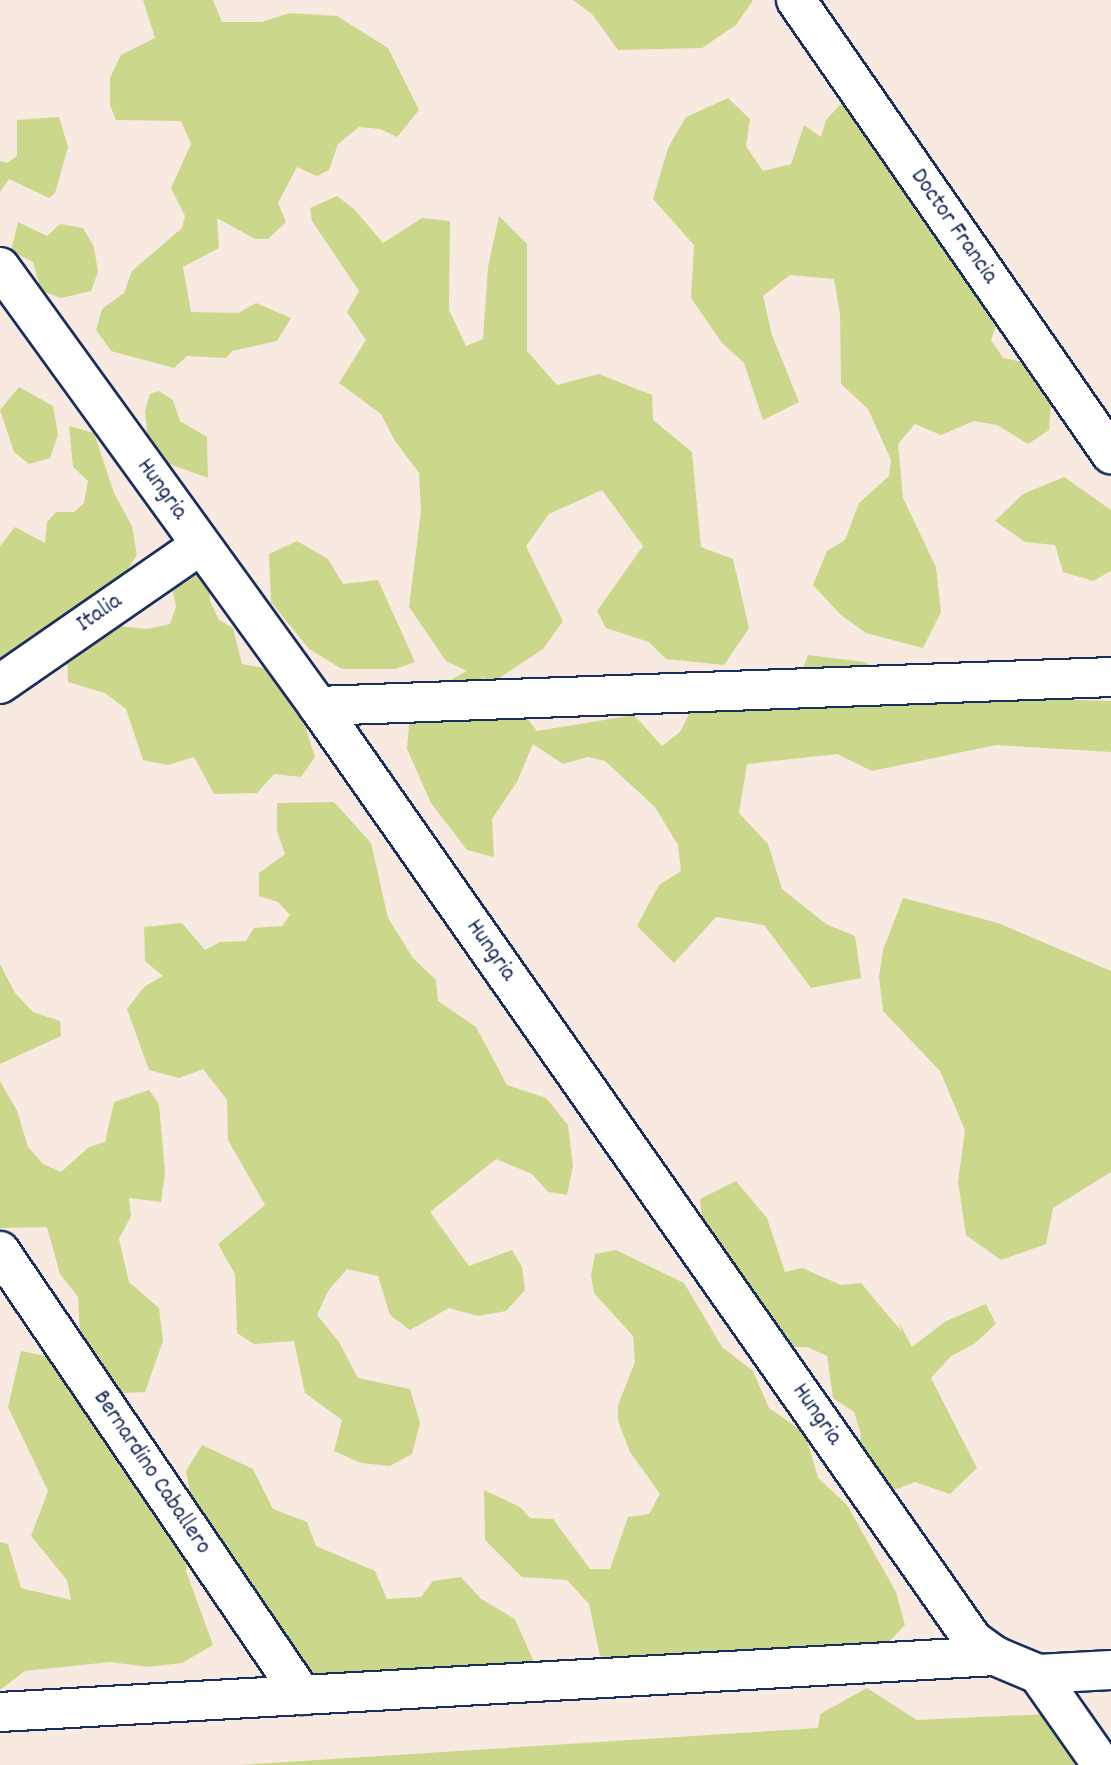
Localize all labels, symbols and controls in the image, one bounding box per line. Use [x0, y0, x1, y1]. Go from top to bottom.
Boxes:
street label: Doctor Francia [903, 164, 1003, 290]
street label: Hungria [129, 454, 193, 526]
street label: Italia [72, 588, 128, 640]
street label: Hungria [458, 915, 522, 987]
street label: Hungria [784, 1379, 848, 1451]
street label: Bernardino Caballero [86, 1386, 216, 1560]

